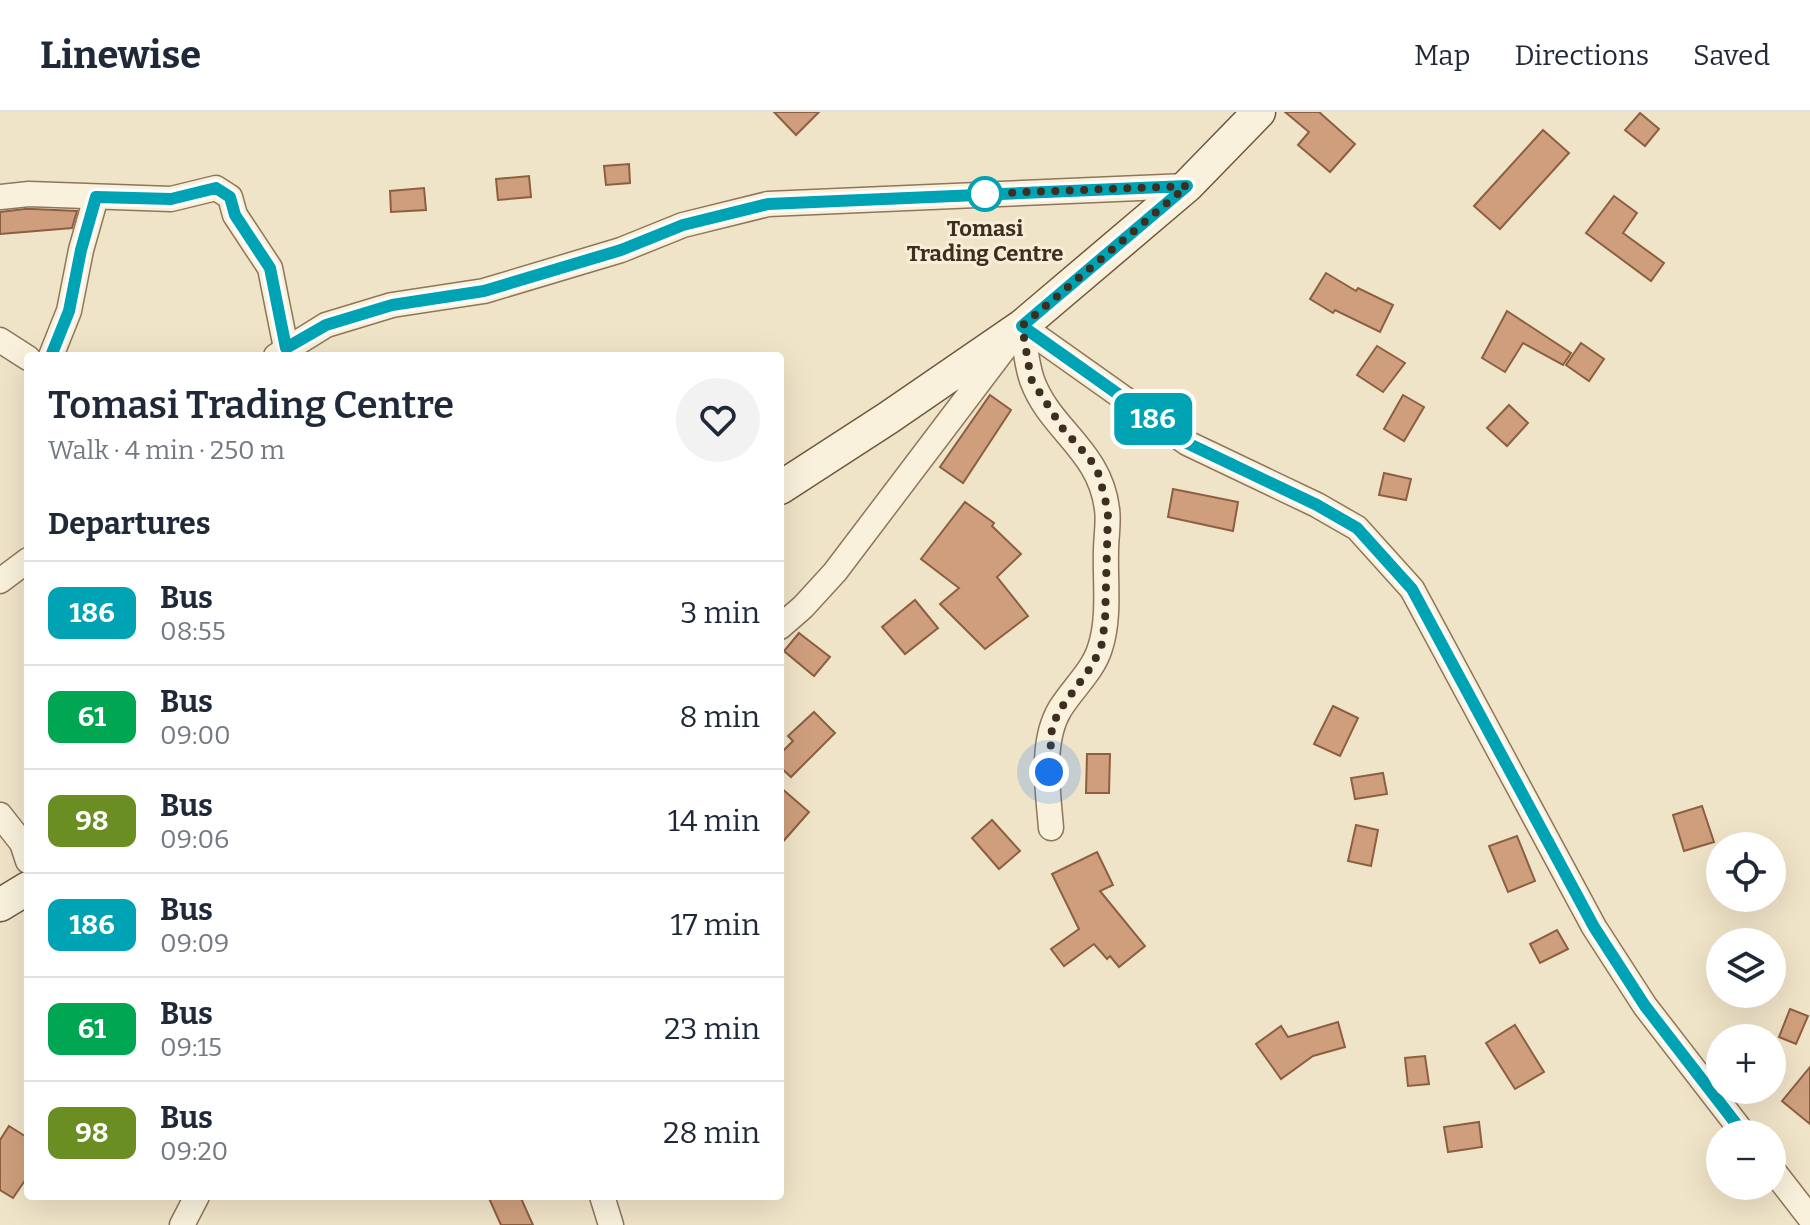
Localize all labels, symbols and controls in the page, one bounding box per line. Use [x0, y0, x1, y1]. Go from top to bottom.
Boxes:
text: Linewise [40, 32, 201, 78]
text: Map [1414, 39, 1470, 72]
text: Directions [1514, 39, 1649, 72]
text: Saved [1693, 39, 1770, 72]
marker: Tomasi Trading Centre [968, 177, 1002, 211]
place label: Tomasi Trading Centre [907, 215, 1063, 267]
button: heart [676, 378, 760, 462]
text: Tomasi Trading Centre [48, 382, 454, 428]
line badge: 186 [1107, 393, 1199, 445]
text: 186 [1130, 402, 1176, 435]
text: Walk · 4 min · 250 m [48, 435, 285, 466]
text: Departures [48, 506, 211, 542]
text: Bus [160, 580, 213, 616]
text: 3 min [680, 595, 760, 631]
text: 186 [69, 596, 115, 629]
text: 08:55 [160, 616, 226, 647]
text: Bus [160, 684, 213, 720]
text: 8 min [679, 699, 760, 735]
text: 61 [78, 700, 106, 733]
text: 09:00 [160, 720, 231, 751]
your location [1029, 752, 1069, 792]
text: Bus [160, 788, 213, 824]
text: 14 min [668, 803, 760, 839]
text: 98 [75, 804, 109, 837]
text: 09:06 [160, 824, 229, 855]
map controls [1706, 832, 1786, 1200]
button: locate [1706, 832, 1786, 912]
text: Bus [160, 892, 213, 928]
text: 17 min [671, 907, 760, 943]
text: 186 [69, 908, 115, 941]
text: 09:09 [160, 928, 229, 959]
button: layers [1706, 928, 1786, 1008]
text: Bus [160, 996, 213, 1032]
text: 23 min [664, 1011, 760, 1047]
text: 61 [78, 1012, 106, 1045]
button: + [1706, 1024, 1786, 1104]
text: 09:15 [160, 1032, 222, 1063]
text: Bus [160, 1100, 213, 1136]
text: 28 min [663, 1115, 760, 1151]
text: 98 [75, 1116, 109, 1149]
button: − [1706, 1120, 1786, 1200]
text: 09:20 [160, 1136, 228, 1167]

